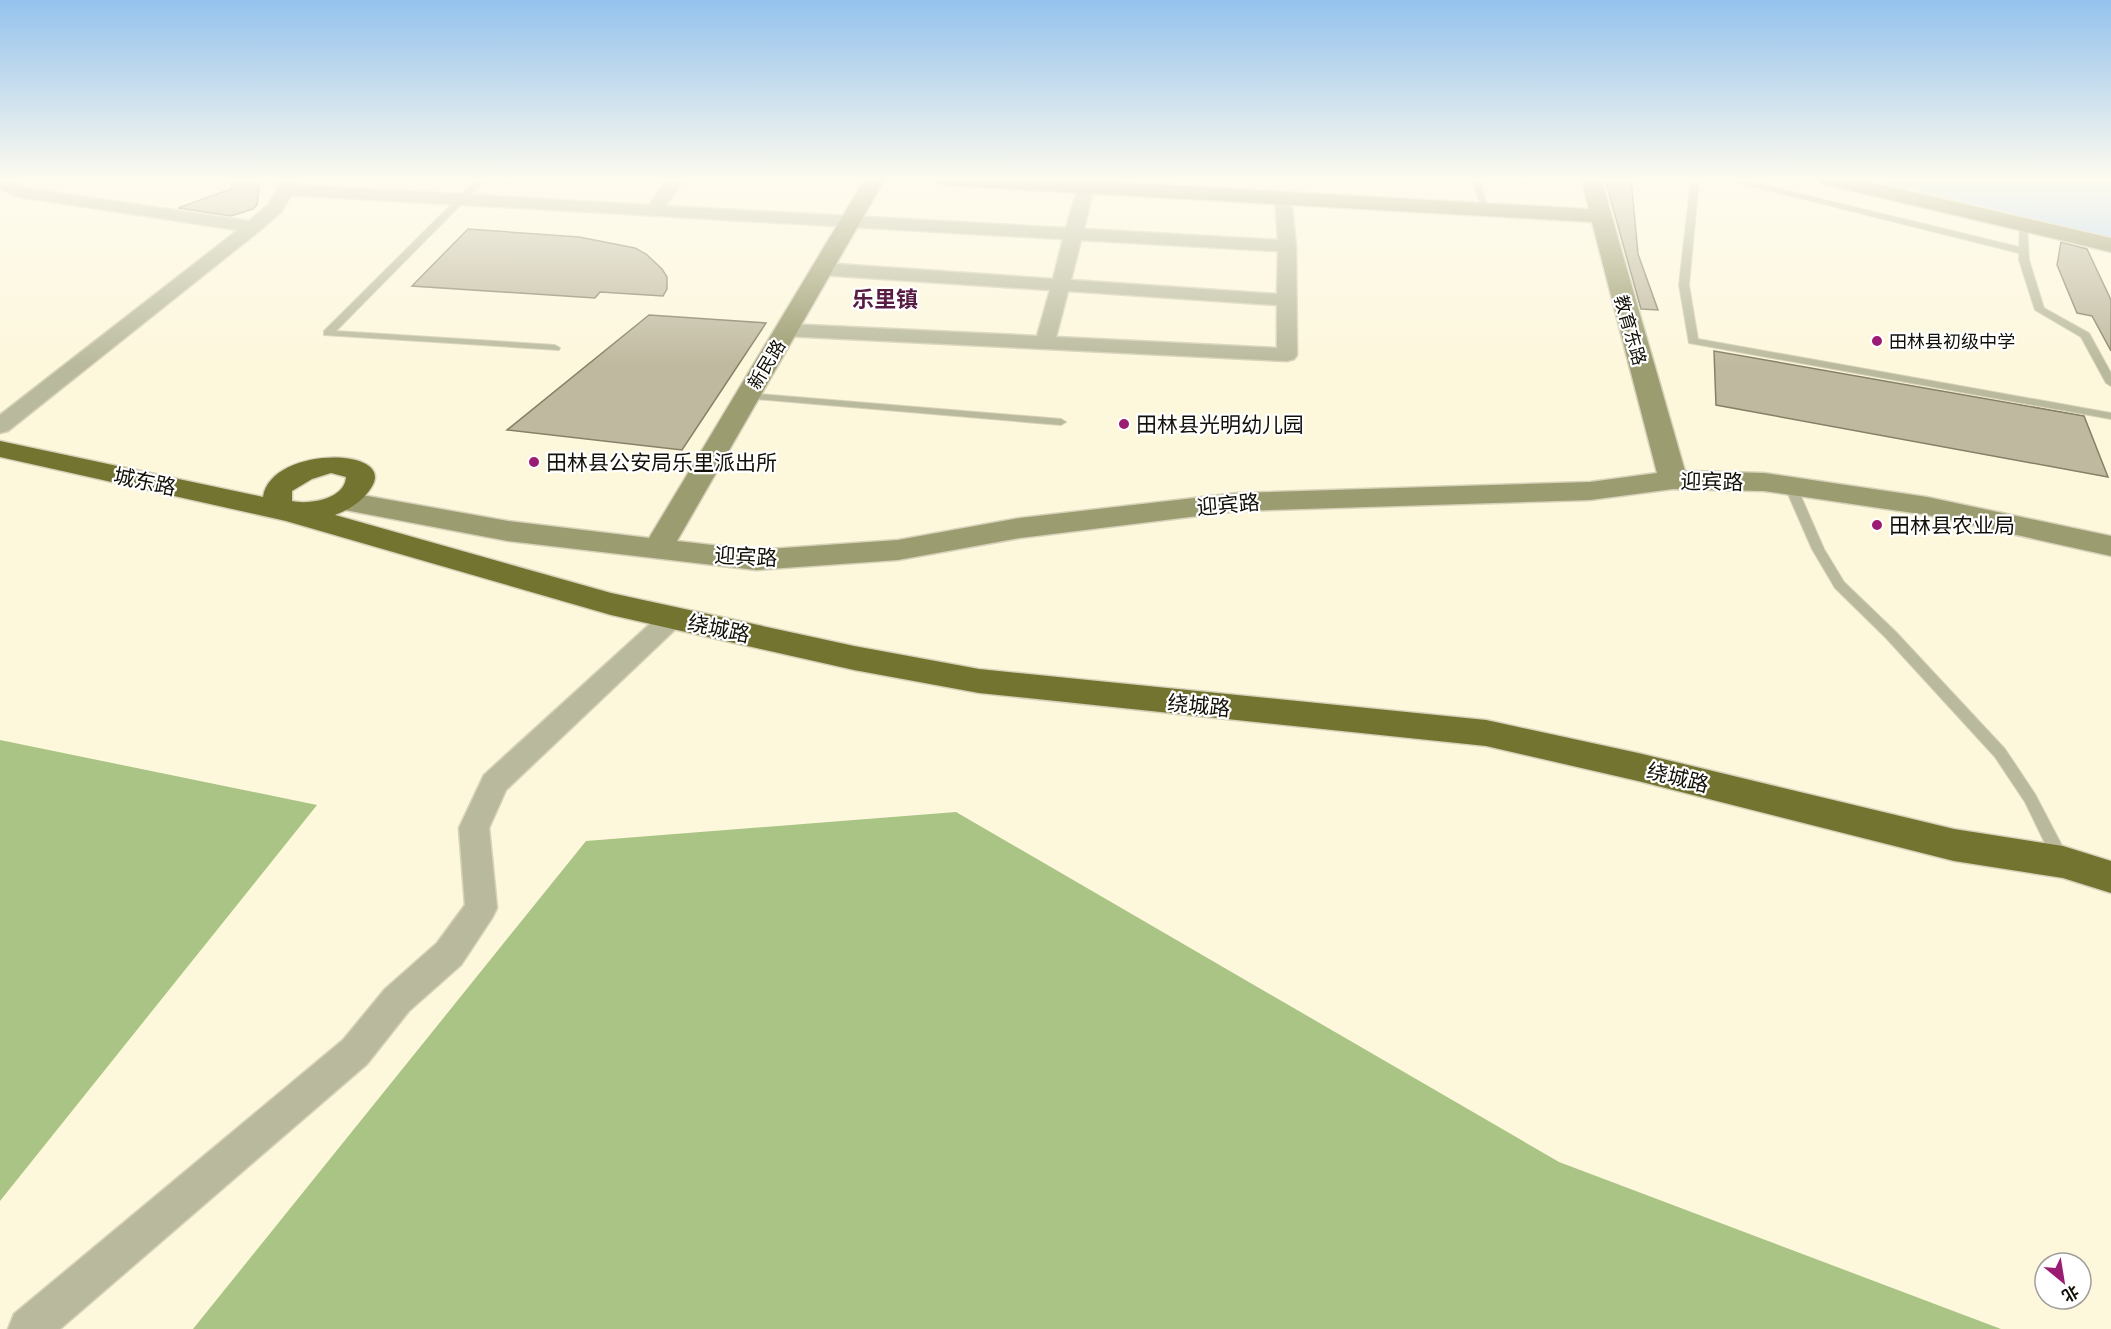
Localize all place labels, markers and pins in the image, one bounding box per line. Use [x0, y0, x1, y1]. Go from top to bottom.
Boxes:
place label: 田林县初级中学 [1889, 331, 2015, 351]
marker: 田林县初级中学 [1870, 334, 1884, 348]
place label: 田林县光明幼儿园 [1136, 412, 1304, 436]
marker: 田林县光明幼儿园 [1117, 417, 1131, 431]
place label: 田林县公安局乐里派出所 [546, 450, 777, 474]
marker: 田林县公安局乐里派出所 [527, 455, 541, 469]
place label: 田林县农业局 [1889, 513, 2015, 537]
marker: 田林县农业局 [1870, 518, 1884, 532]

